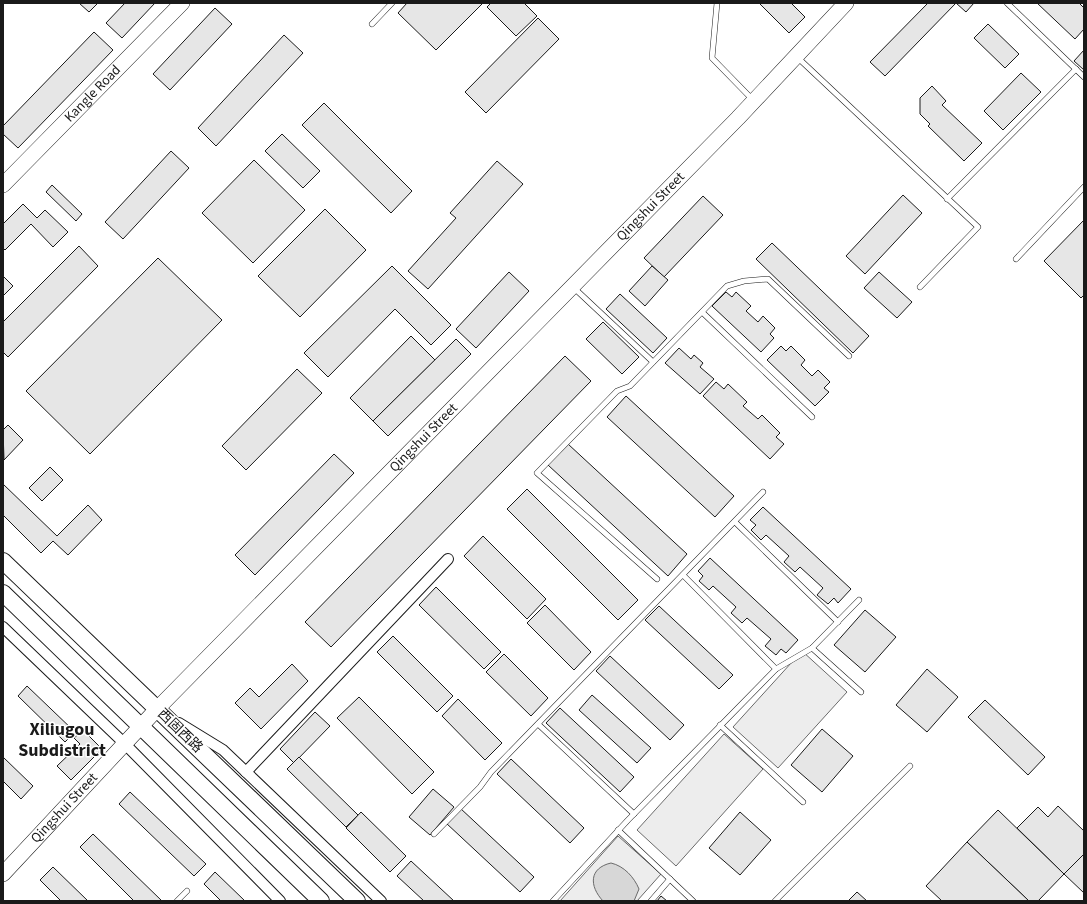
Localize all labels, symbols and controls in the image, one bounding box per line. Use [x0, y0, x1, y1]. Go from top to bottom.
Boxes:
street label: Kangle Road [60, 61, 126, 127]
street label: Qingshui Street [612, 167, 690, 246]
street label: Qingshui Street [385, 399, 462, 477]
street label: 西固西路 [153, 704, 207, 758]
district label: Xiliugou Subdistrict [18, 717, 106, 763]
street label: Qingshui Street [26, 768, 103, 848]

